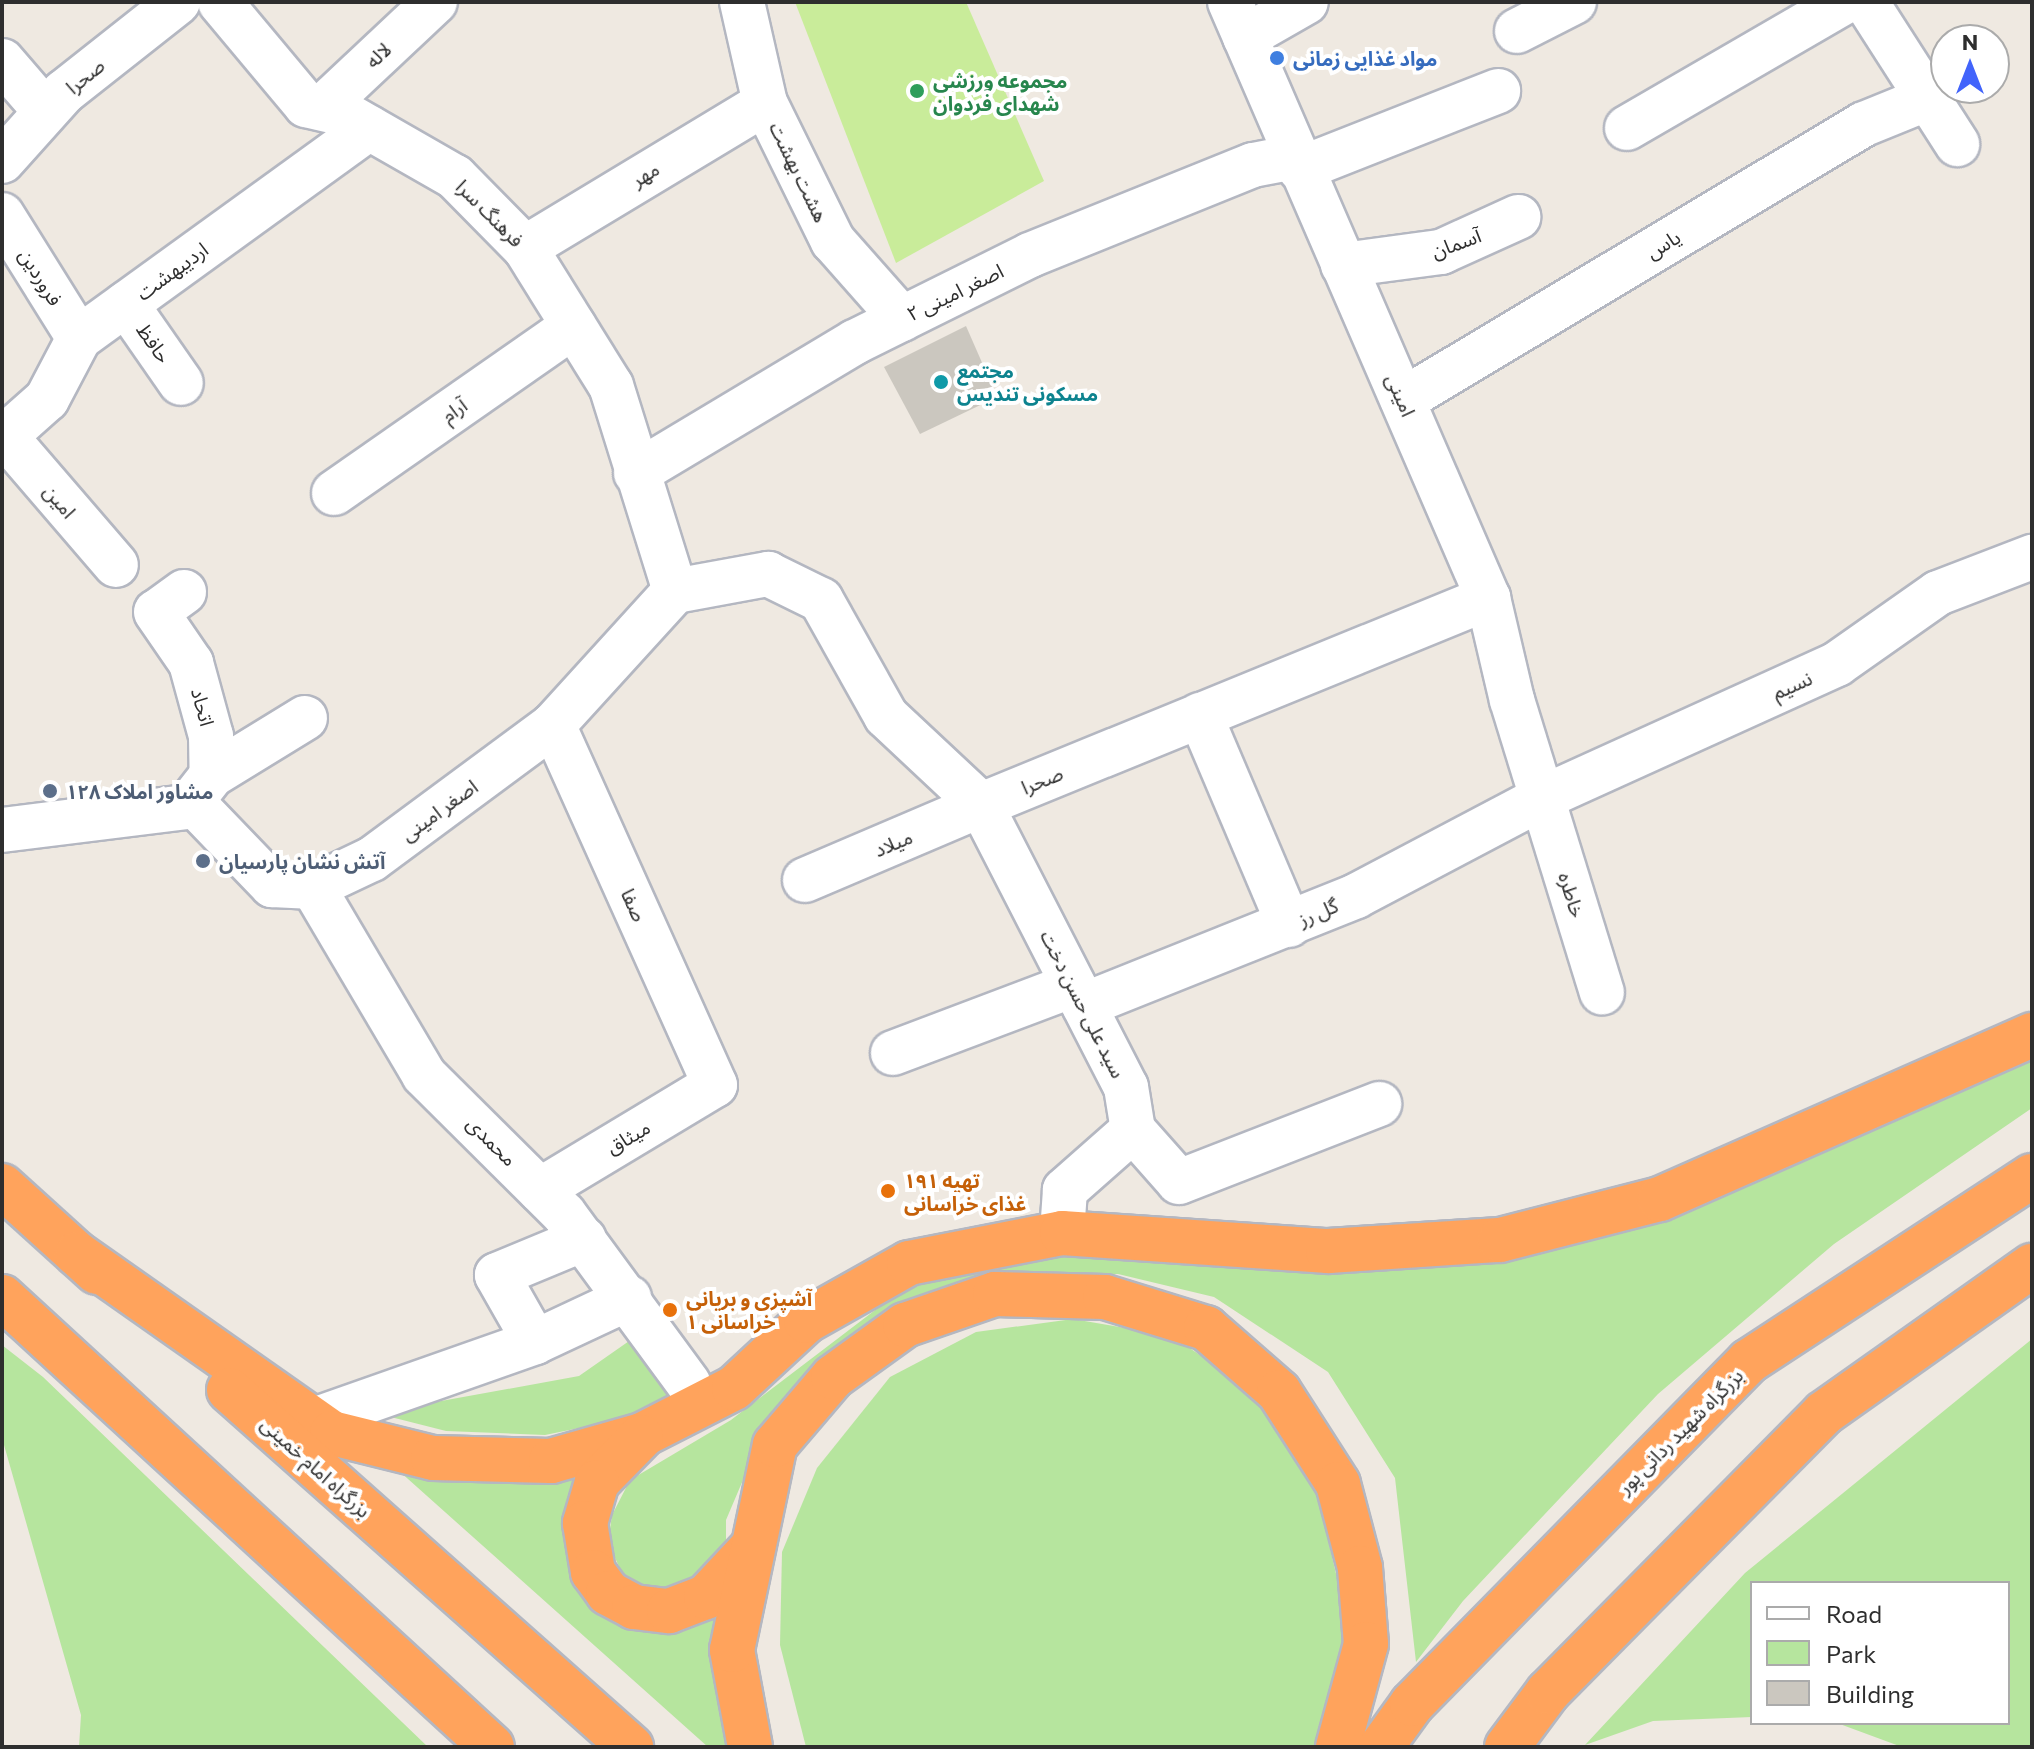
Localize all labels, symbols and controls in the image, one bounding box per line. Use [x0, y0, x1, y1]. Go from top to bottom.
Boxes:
north arrow [1930, 24, 2010, 104]
text: N [1962, 28, 1978, 55]
street label: لاله [360, 37, 396, 73]
place label: مواد غذایی زمانی [1293, 46, 1437, 70]
marker: مواد غذایی زمانی [1268, 49, 1286, 67]
street label: صحرا [61, 53, 109, 99]
place label: مجموعه ورزشی شهدای فردوان [933, 68, 1067, 115]
marker: مجموعه ورزشی شهدای فردوان [908, 82, 926, 100]
street label: هشت بهشت [764, 118, 834, 226]
street label: مهر [627, 156, 663, 192]
street label: فرهنگ سرا [451, 174, 529, 252]
street label: آسمان [1428, 223, 1484, 263]
street label: یاس [1641, 224, 1685, 264]
street label: اردیبهشت [131, 237, 213, 305]
street label: فروردین [14, 244, 68, 310]
street label: ۲ اصغر امینی [903, 258, 1007, 326]
street label: حافظ [132, 318, 176, 368]
place label: مجتمع مسکونی تندیس [957, 358, 1098, 405]
street label: امینی [1381, 370, 1421, 420]
marker: مجتمع مسکونی تندیس [932, 373, 950, 391]
street label: آرام [436, 393, 472, 427]
street label: امین [39, 479, 81, 523]
street label: نسیم [1768, 666, 1816, 704]
street label: اتحاد [186, 685, 220, 729]
street label: صحرا [1018, 761, 1066, 799]
street label: اصغر امینی [396, 774, 482, 846]
place label: مشاور املاک ۱۲۸ [66, 779, 213, 803]
marker: مشاور املاک ۱۲۸ [41, 782, 59, 800]
street label: میلاد [870, 824, 916, 862]
place label: آتش نشان پارسیان [219, 849, 385, 873]
marker: آتش نشان پارسیان [194, 852, 212, 870]
street label: خاطره [1554, 869, 1590, 921]
street label: صفا [616, 885, 652, 925]
street label: گل رز [1294, 893, 1342, 931]
street label: سید علی حسن دخت [1035, 926, 1131, 1082]
street label: محمدی [462, 1111, 522, 1171]
street label: میثاق [602, 1115, 654, 1159]
place label: ۱۹۱ تهیه غذای خراسانی [904, 1168, 1026, 1215]
marker: ۱۹۱ تهیه غذای خراسانی [879, 1182, 897, 1200]
place label: آشپزی و بریانی خراسانی ۱ [686, 1286, 812, 1333]
marker: آشپزی و بریانی خراسانی ۱ [661, 1301, 679, 1319]
street label: بزرگراه شهید ردانی پور [1612, 1363, 1748, 1499]
street label: بزرگراه امام خمینی [256, 1412, 376, 1522]
legend [1750, 1581, 2010, 1725]
text: Road [1826, 1599, 1882, 1628]
text: Park [1826, 1639, 1876, 1668]
text: Building [1826, 1679, 1914, 1708]

